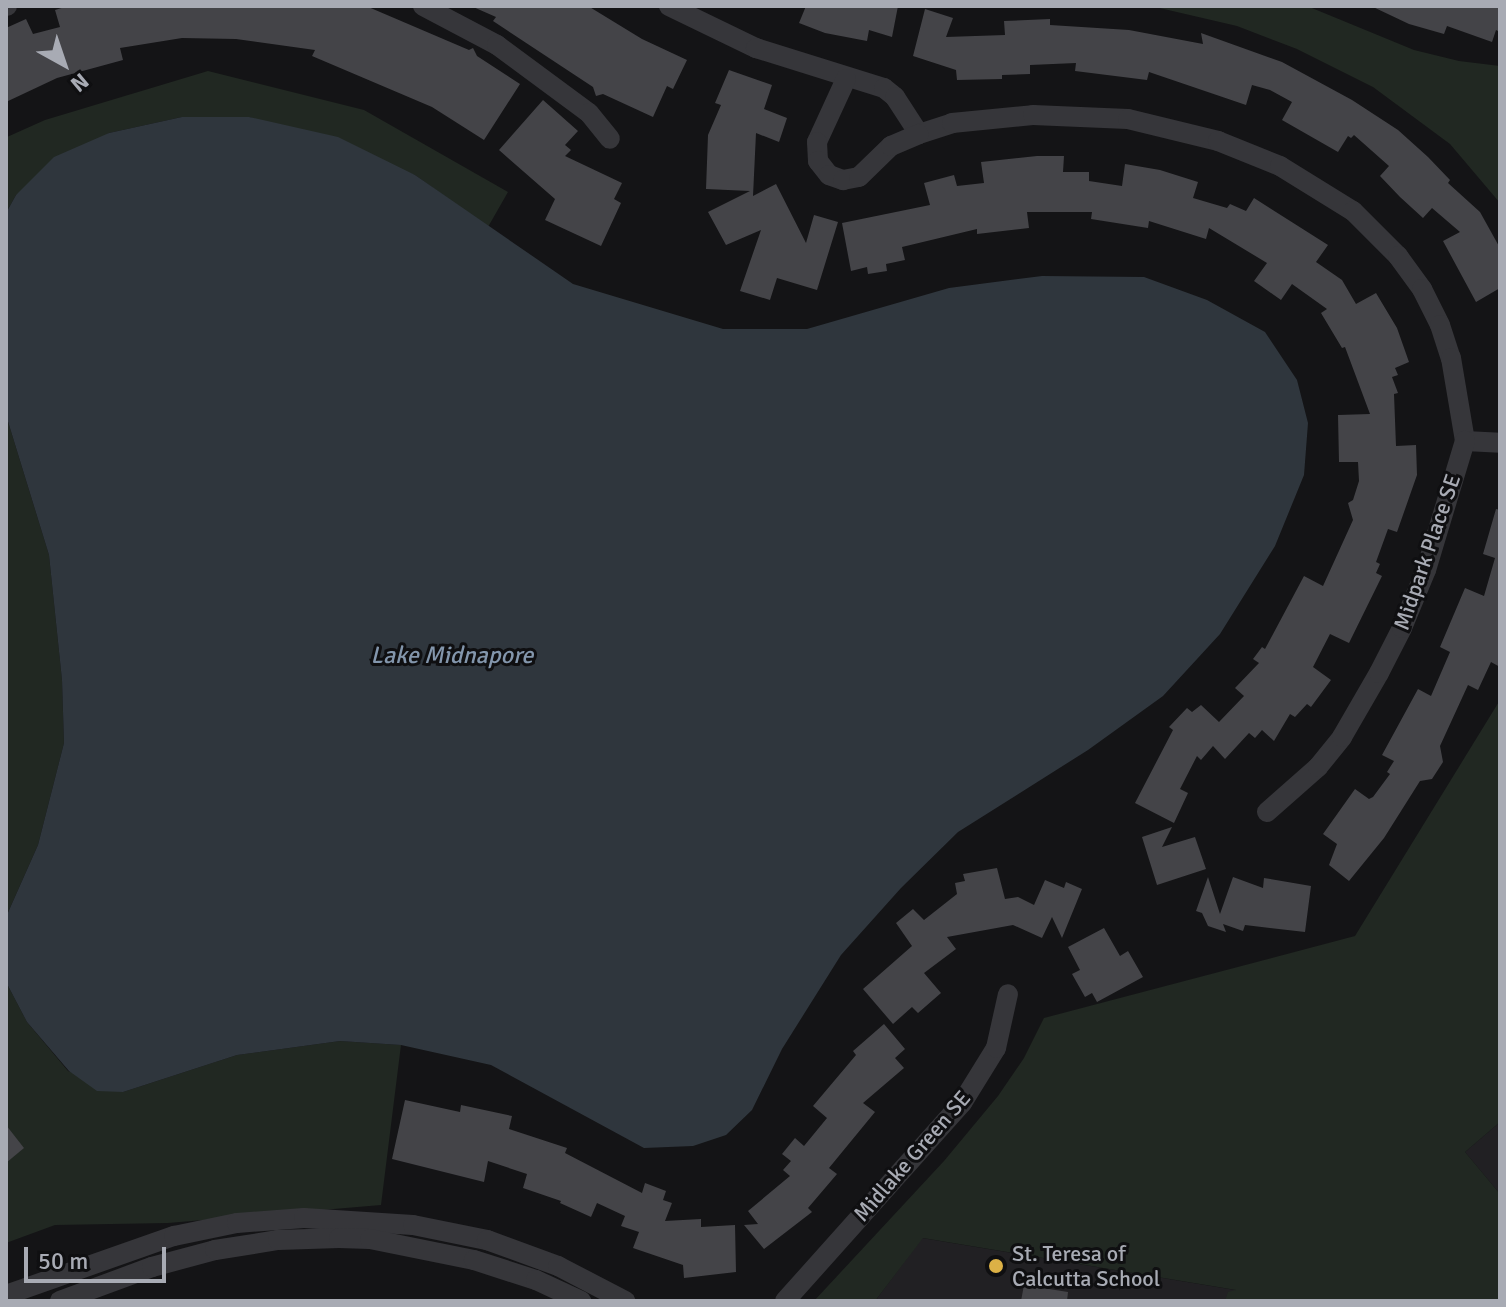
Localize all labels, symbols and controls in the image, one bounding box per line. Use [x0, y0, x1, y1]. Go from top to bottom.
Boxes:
north arrow [24, 24, 104, 104]
text: N [65, 68, 94, 98]
street label: Midpark Place SE [1388, 471, 1466, 633]
water label: Lake Midnapore [371, 642, 533, 670]
street label: Midlake Green SE [848, 1085, 976, 1227]
scale bar [28, 1231, 170, 1281]
place label: St. Teresa of Calcutta School [1012, 1240, 1160, 1292]
text: 50 m [38, 1246, 88, 1276]
marker: St. Teresa of Calcutta School [987, 1257, 1005, 1275]

